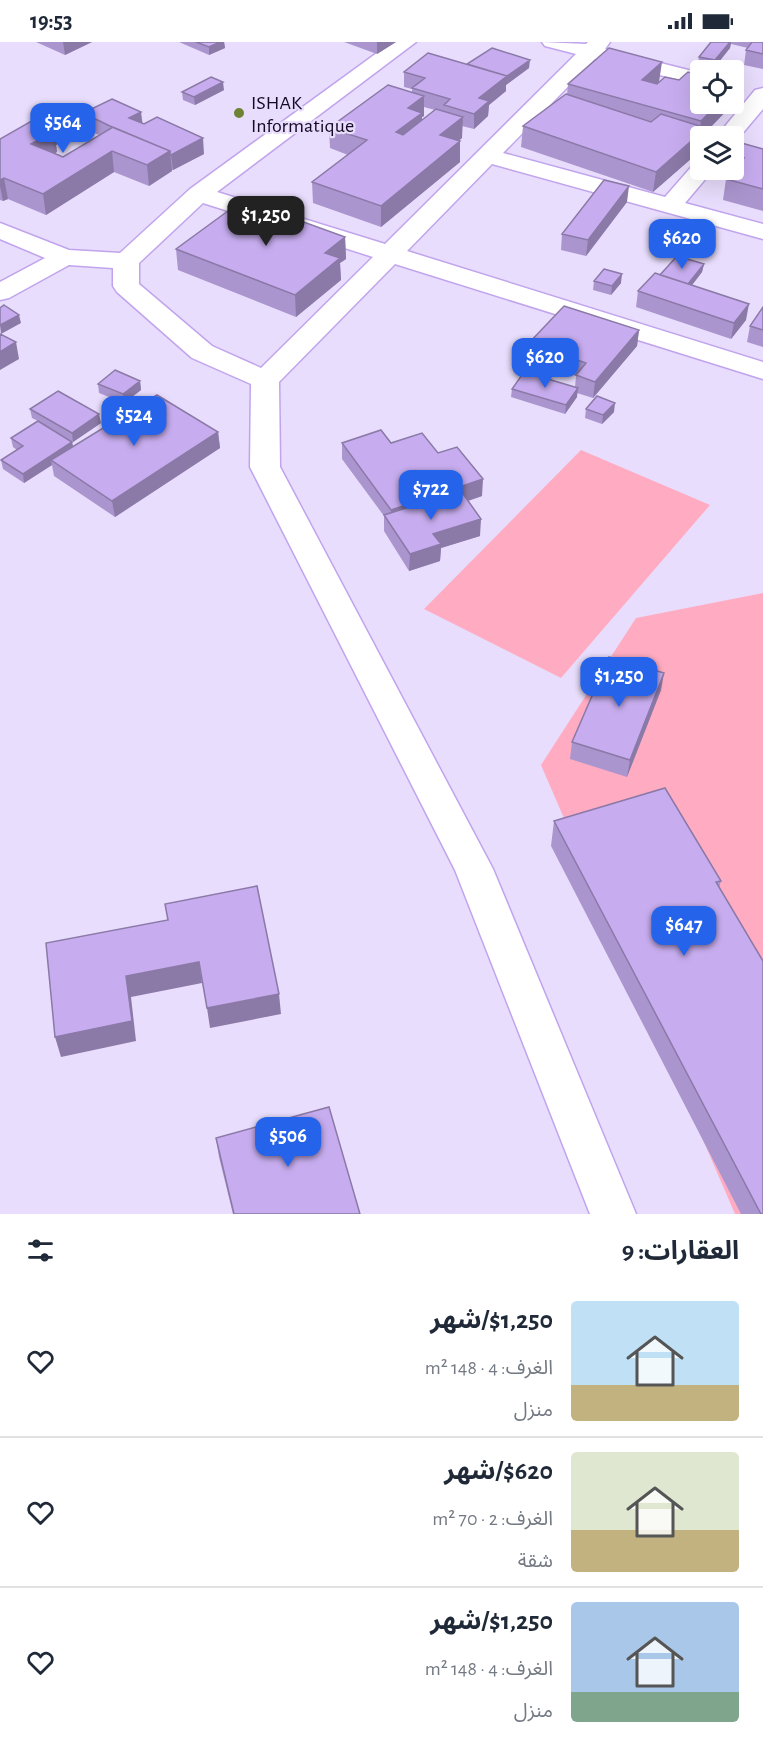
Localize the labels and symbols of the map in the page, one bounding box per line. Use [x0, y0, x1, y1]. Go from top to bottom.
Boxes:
place label: ISHAK Informatique [251, 93, 354, 136]
pin: $564 [27, 103, 99, 154]
marker: ISHAK Informatique [232, 106, 246, 120]
pin: $1,250 [217, 196, 315, 247]
pin: $620 [646, 219, 718, 270]
pin: $620 [509, 338, 581, 389]
pin: $524 [98, 396, 170, 447]
pin: $722 [395, 470, 467, 521]
pin: $1,250 [570, 657, 668, 708]
pin: $647 [648, 906, 720, 957]
pin: $506 [252, 1117, 324, 1168]

